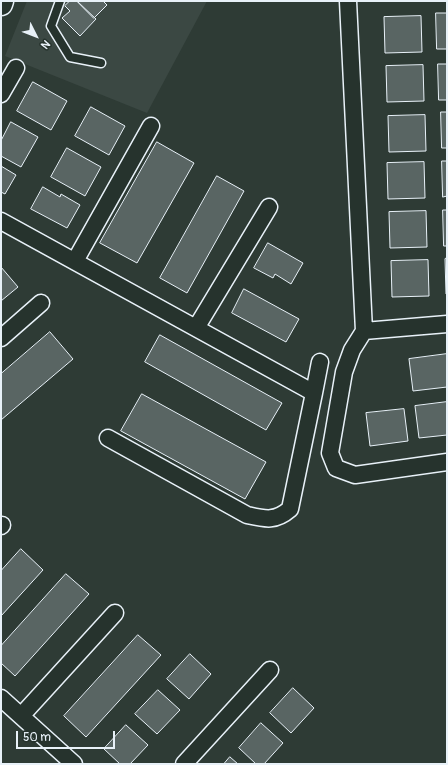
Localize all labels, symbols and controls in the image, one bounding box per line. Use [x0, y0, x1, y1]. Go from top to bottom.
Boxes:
north arrow [16, 16, 56, 56]
text: N [38, 37, 53, 51]
scale bar [18, 723, 117, 749]
text: 50 m [23, 730, 51, 745]

